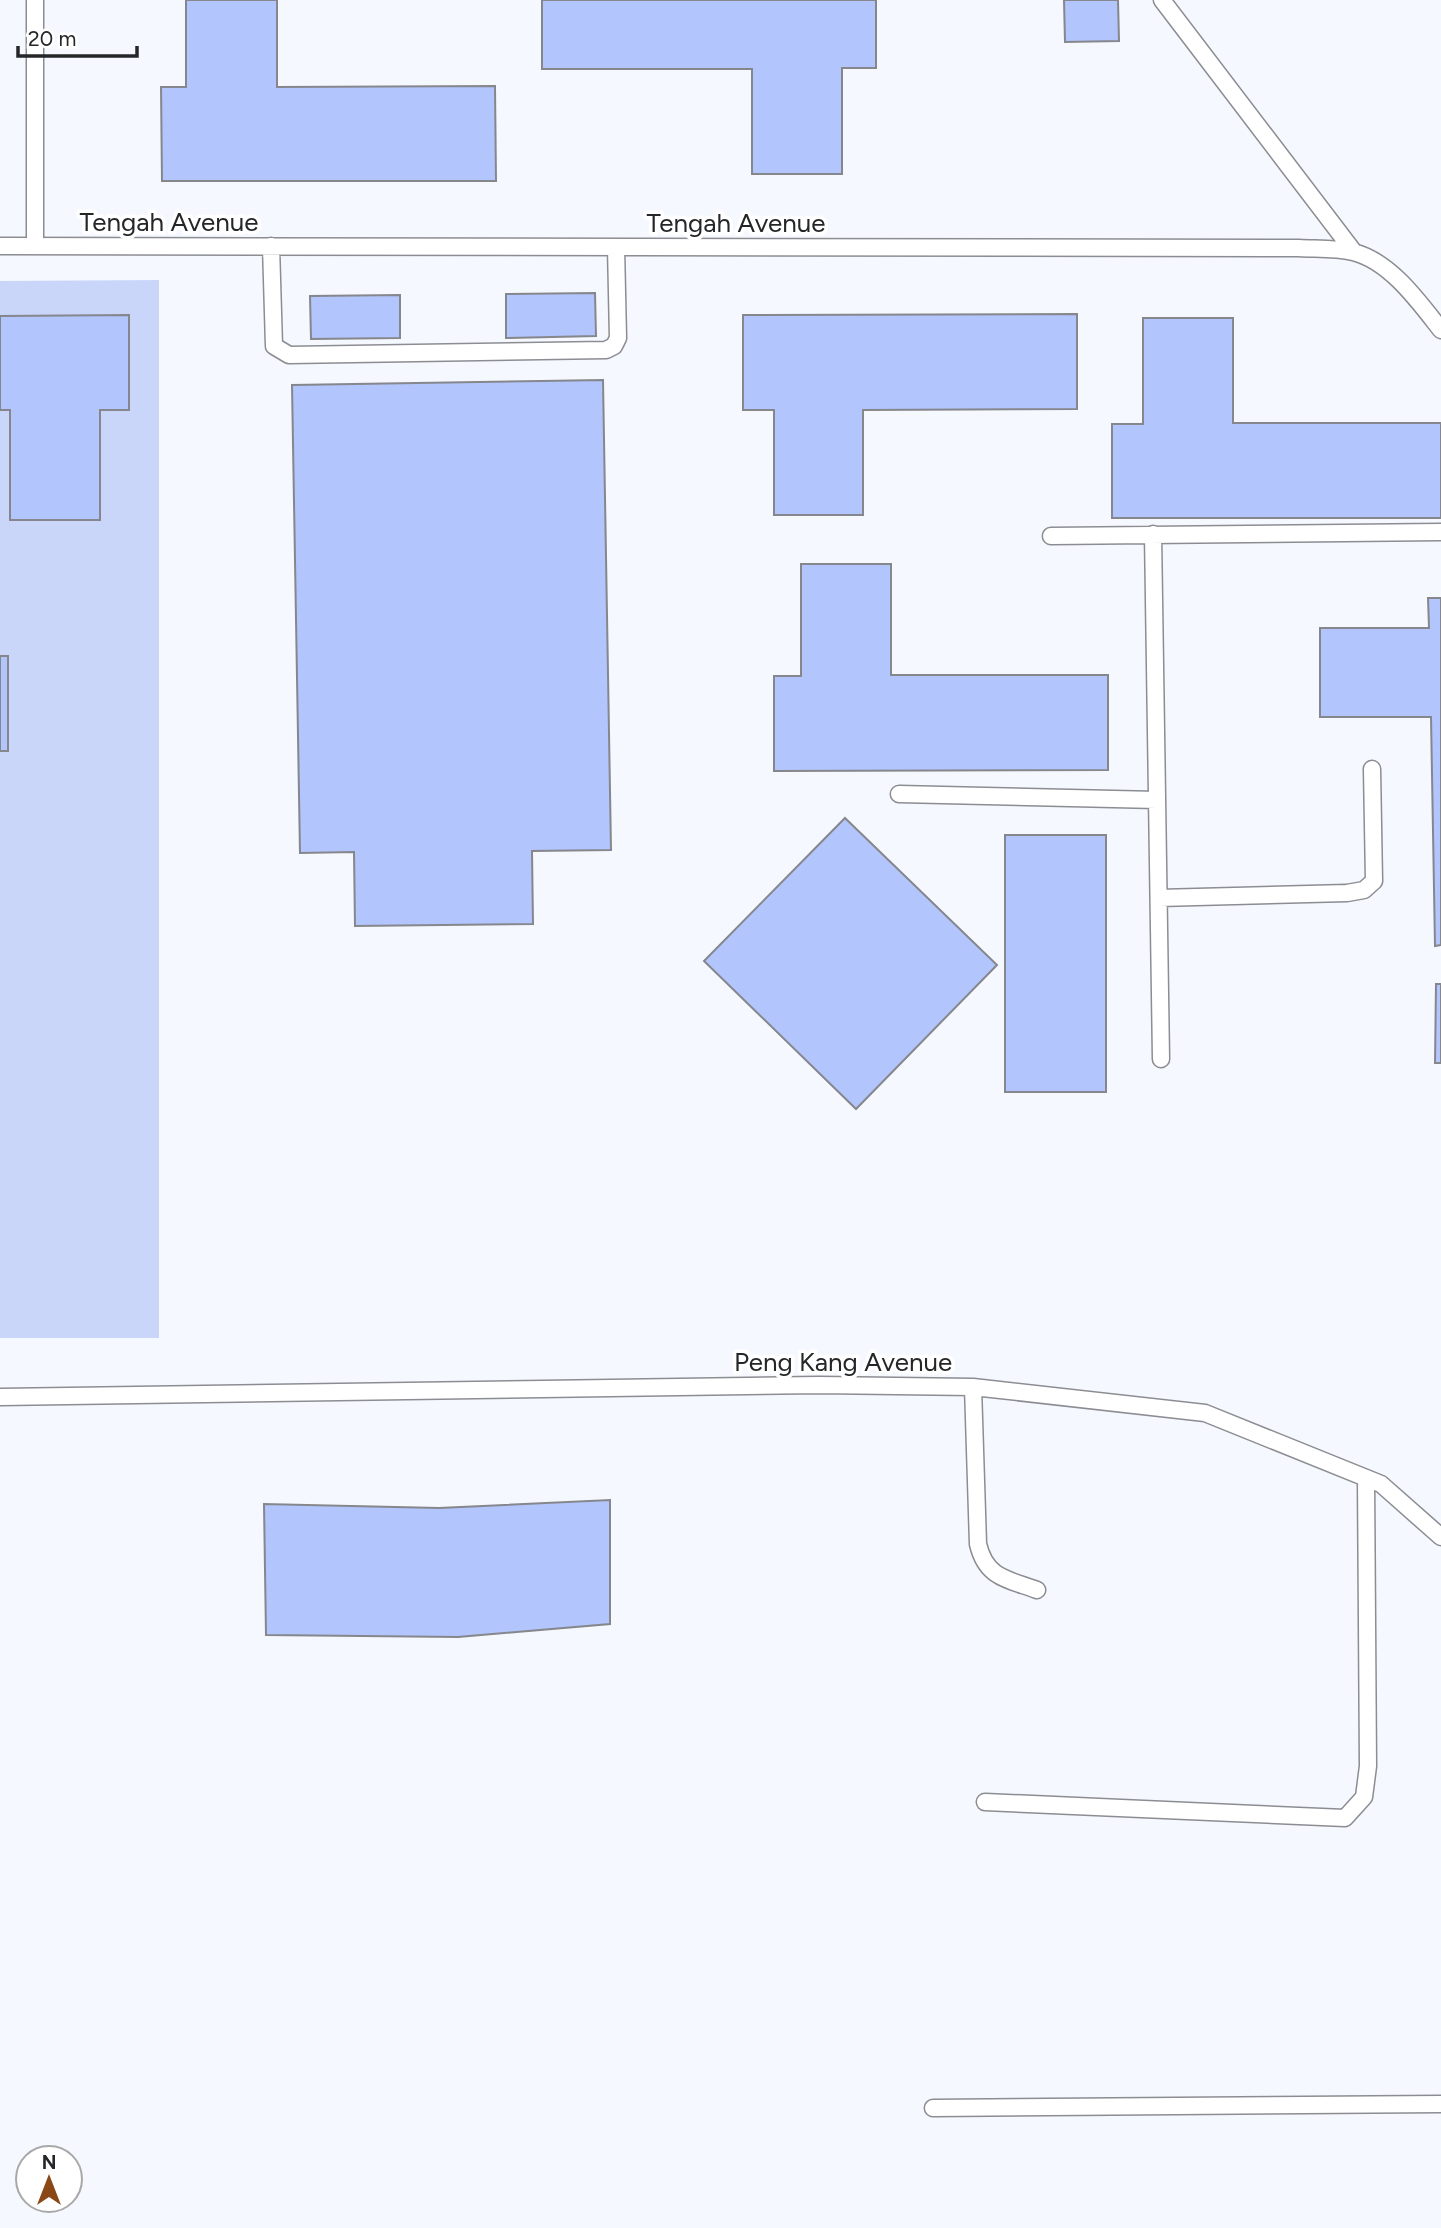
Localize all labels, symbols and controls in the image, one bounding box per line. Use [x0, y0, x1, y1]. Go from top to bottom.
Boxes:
scale bar [18, 14, 136, 58]
text: 20 m [28, 26, 76, 51]
street label: Tengah Avenue [80, 206, 258, 238]
street label: Tengah Avenue [647, 207, 825, 239]
street label: Peng Kang Avenue [734, 1346, 952, 1378]
north arrow [14, 2144, 84, 2214]
text: N [42, 2151, 56, 2174]

